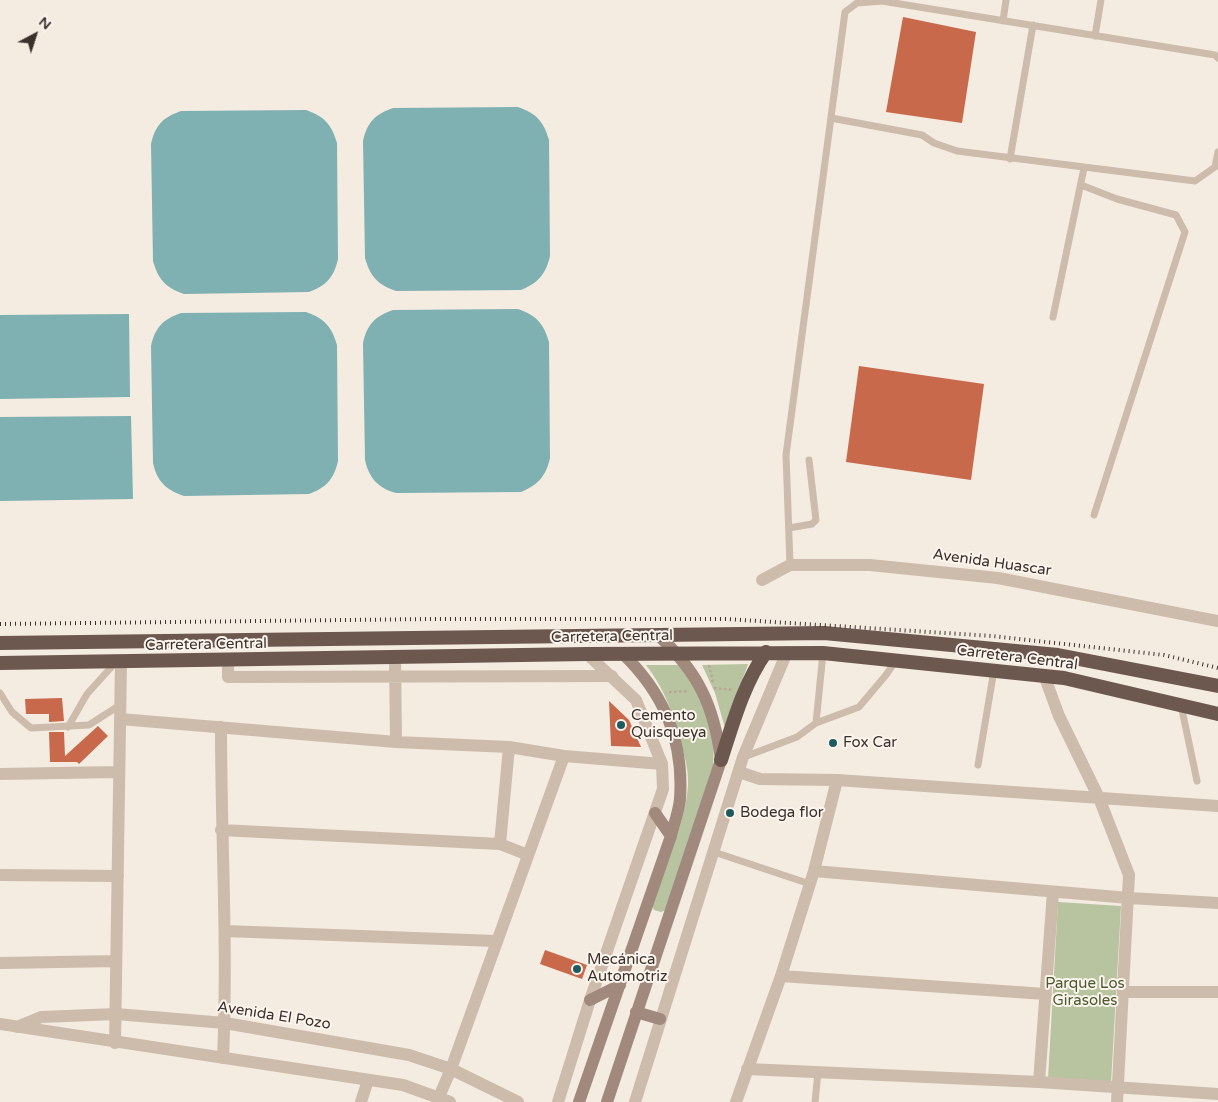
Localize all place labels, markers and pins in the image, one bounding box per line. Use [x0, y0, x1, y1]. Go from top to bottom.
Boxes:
place label: Cemento Quisqueya [631, 707, 707, 742]
marker: Cemento Quisqueya [615, 719, 627, 731]
place label: Fox Car [843, 734, 897, 752]
marker: Fox Car [827, 737, 839, 749]
place label: Bodega flor [740, 804, 824, 822]
marker: Bodega flor [724, 807, 736, 819]
place label: Mecánica Automotriz [587, 951, 667, 986]
marker: Mecánica Automotriz [571, 963, 583, 975]

